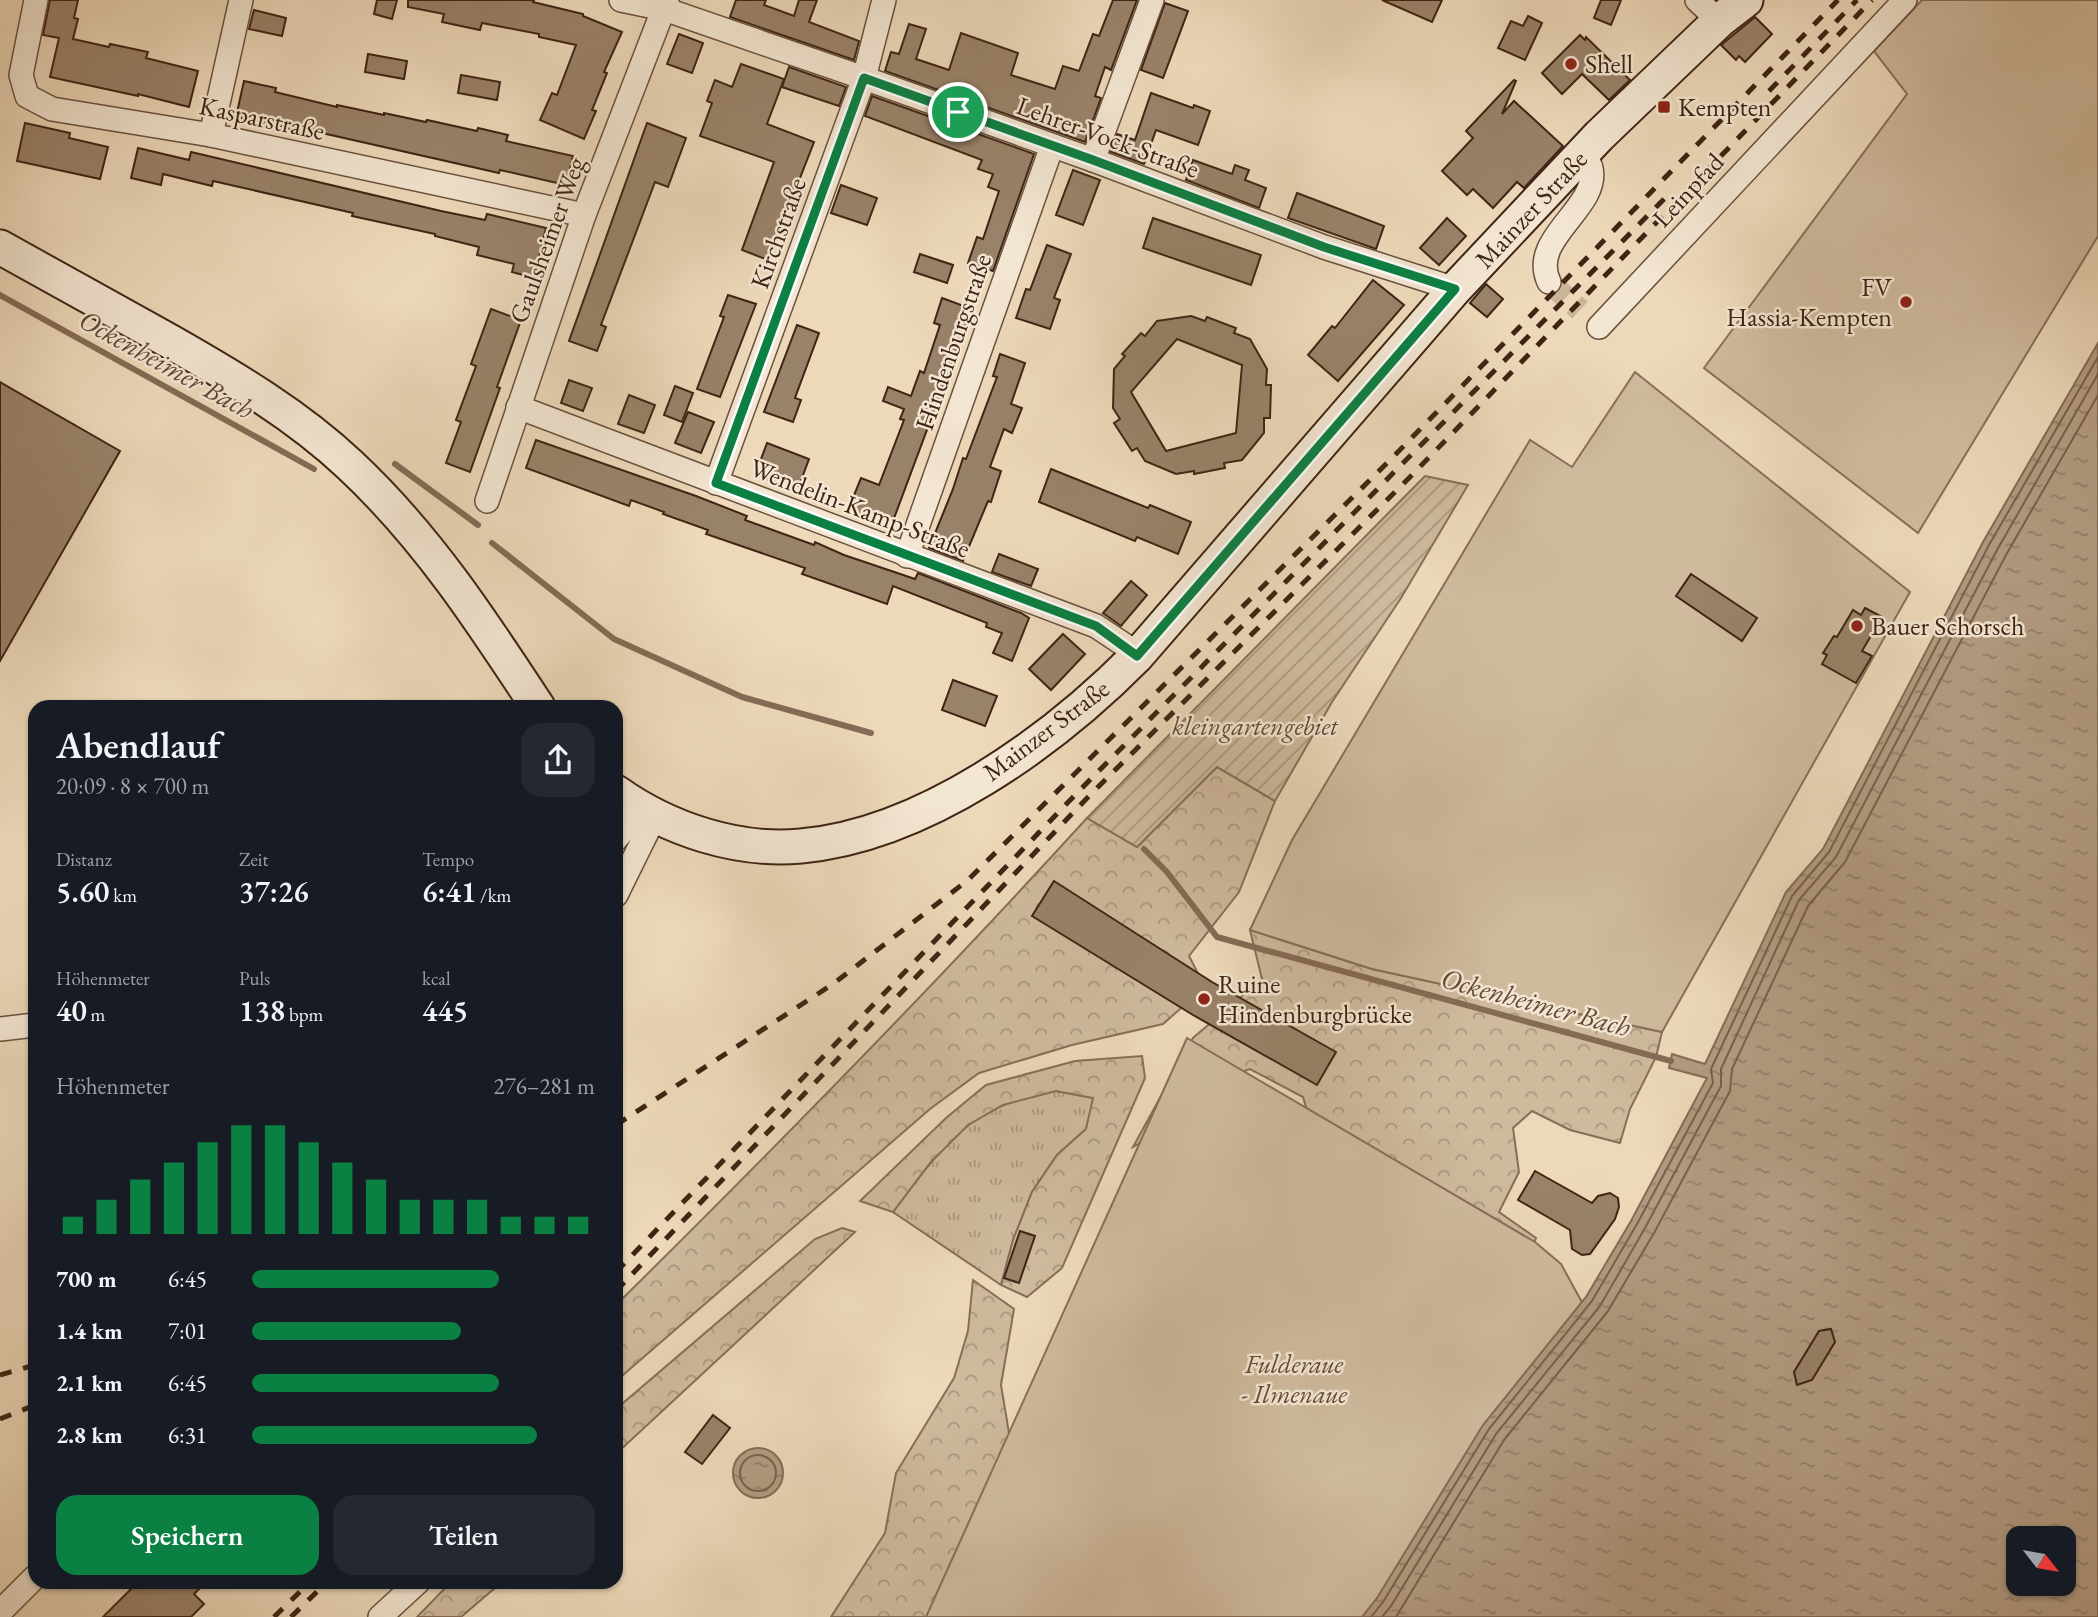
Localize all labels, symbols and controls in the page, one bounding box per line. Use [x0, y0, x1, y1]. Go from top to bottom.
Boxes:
place label: Shell [1585, 47, 1633, 81]
marker: Shell [1563, 56, 1579, 72]
pin [928, 82, 988, 142]
street label: Kasparstraße [196, 88, 328, 148]
street label: Lehrer-Vock-Straße [1012, 88, 1204, 186]
place label: Kempten [1678, 90, 1772, 124]
icon: arrive [939, 93, 977, 131]
marker: Kempten [1656, 99, 1672, 115]
street label: Mainzer Straße [1467, 143, 1595, 275]
street label: Leinpfad [1645, 145, 1732, 235]
street label: Gaulsheimer Weg [501, 152, 593, 328]
street label: Kirchstraße [742, 173, 814, 293]
street label: Hindenburgstraße [907, 249, 999, 435]
place label: FV Hassia-Kempten [1726, 270, 1893, 334]
marker: FV Hassia-Kempten [1898, 294, 1914, 310]
water label: Ockenheimer Bach [73, 301, 261, 427]
street label: Wendelin-Kamp-Straße [745, 450, 975, 566]
place label: Bauer Schorsch [1871, 609, 2024, 643]
marker: Bauer Schorsch [1849, 618, 1865, 634]
street label: Mainzer Straße [976, 671, 1116, 789]
park label: kleingartengebiet [1172, 709, 1339, 743]
text: Abendlauf [56, 720, 220, 769]
button: share [521, 723, 595, 797]
text: 20:09 · 8 × 700 m [56, 771, 209, 801]
text: Distanz [56, 847, 112, 872]
text: Zeit [239, 847, 269, 872]
text: Tempo [422, 847, 474, 872]
text: 5.60 [56, 872, 109, 911]
text: 37:26 [239, 872, 309, 911]
text: 6:41 [422, 872, 476, 911]
text: km [109, 883, 137, 908]
text: /km [476, 883, 511, 908]
water label: Ockenheimer Bach [1437, 959, 1635, 1045]
text: Höhenmeter [56, 966, 150, 991]
text: Puls [239, 966, 270, 991]
text: kcal [422, 966, 451, 991]
place label: Ruine Hindenburgbrücke [1218, 967, 1412, 1031]
text: 40 [56, 991, 87, 1030]
text: 138 [239, 991, 285, 1030]
text: 445 [422, 991, 468, 1030]
marker: Ruine Hindenburgbrücke [1196, 991, 1212, 1007]
text: m [87, 1002, 105, 1027]
text: bpm [285, 1002, 323, 1027]
text: Höhenmeter [56, 1071, 169, 1101]
text: 276–281 m [494, 1071, 595, 1101]
text: 700 m [56, 1264, 117, 1294]
text: 6:45 [168, 1264, 207, 1294]
text: 1.4 km [56, 1316, 123, 1346]
text: 7:01 [168, 1316, 207, 1346]
park label: Fulderaue - Ilmenaue [1241, 1347, 1348, 1411]
text: 2.1 km [56, 1368, 123, 1398]
text: 6:45 [168, 1368, 207, 1398]
text: 2.8 km [56, 1420, 123, 1450]
text: 6:31 [168, 1420, 207, 1450]
button: Speichern [56, 1495, 319, 1575]
button: Teilen [333, 1495, 595, 1575]
north arrow [2006, 1526, 2076, 1596]
map controls [2006, 1526, 2076, 1596]

